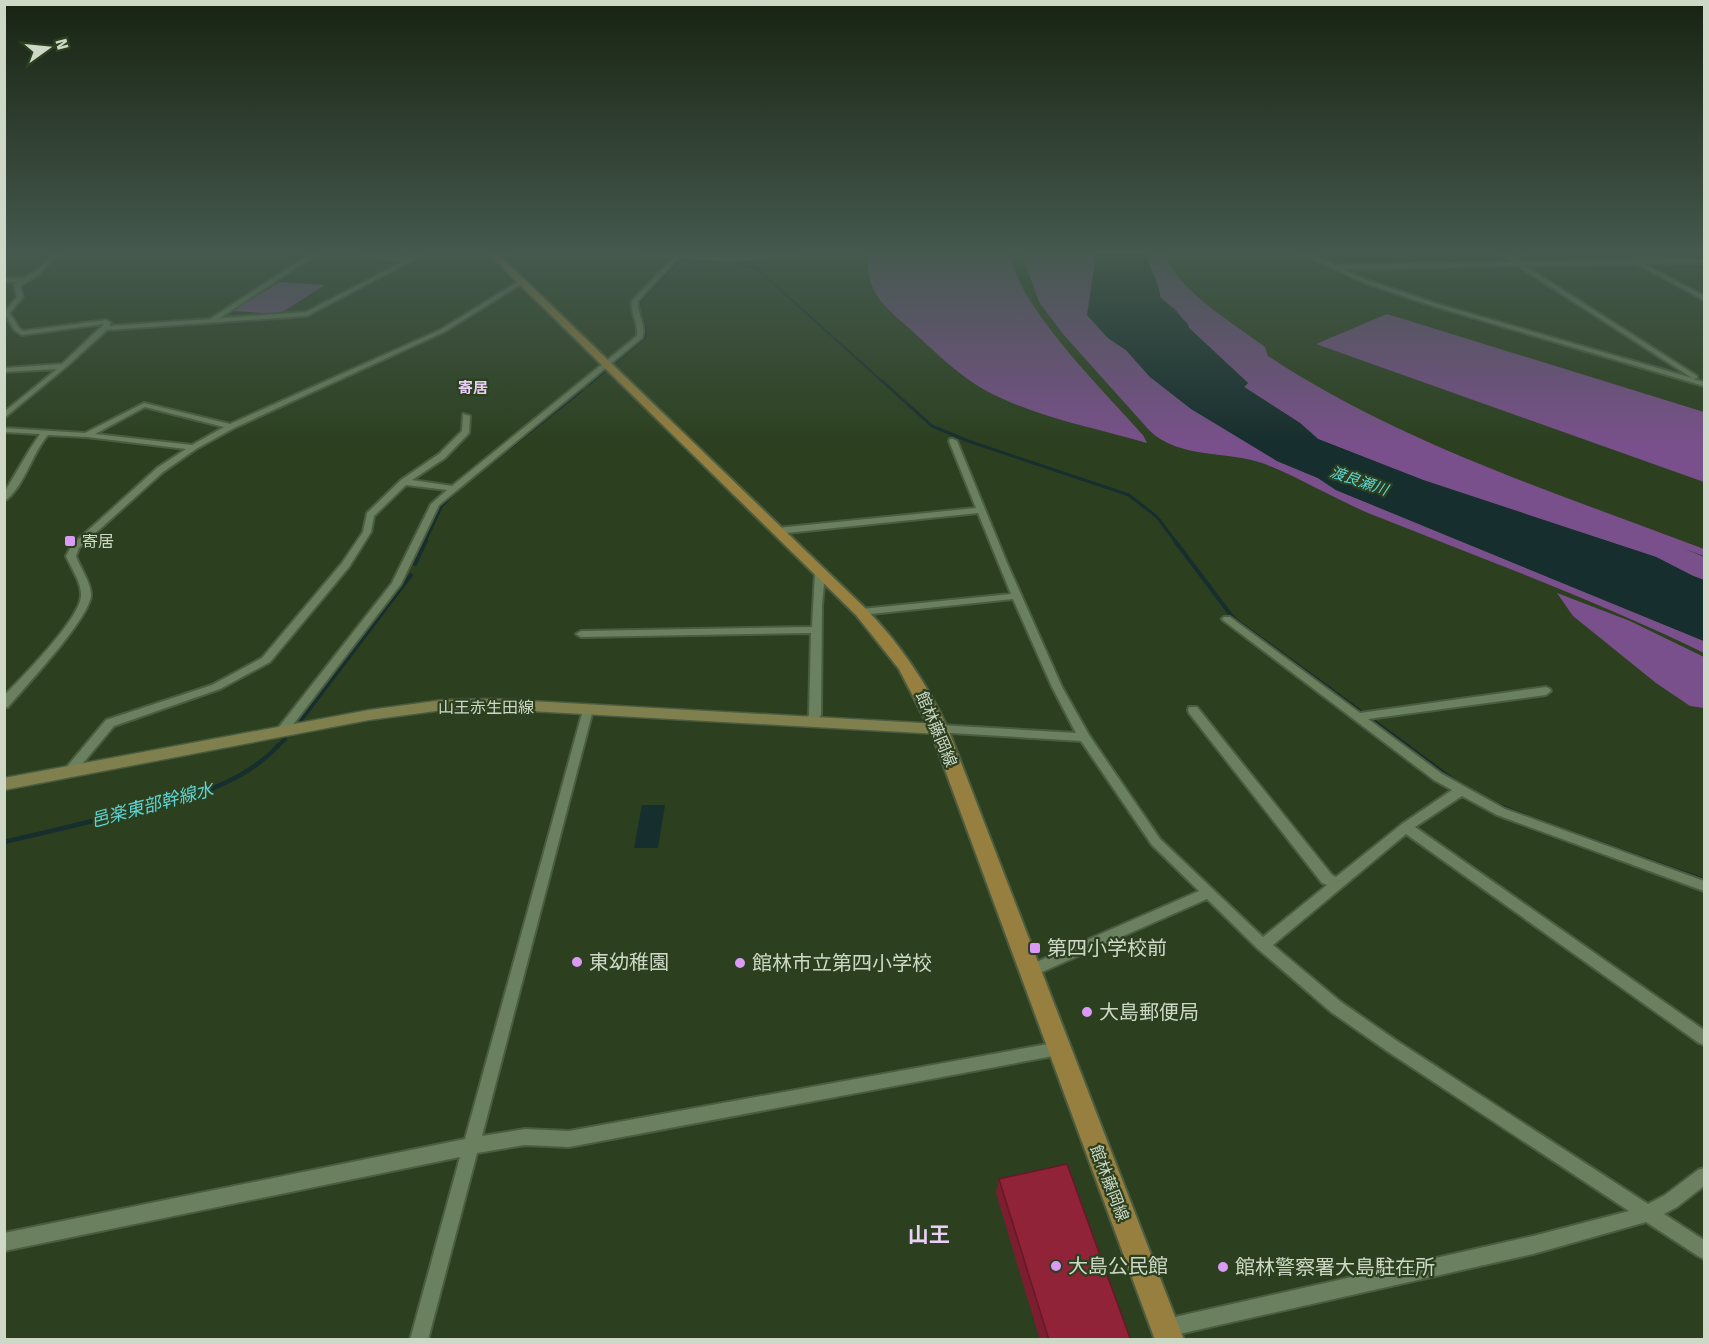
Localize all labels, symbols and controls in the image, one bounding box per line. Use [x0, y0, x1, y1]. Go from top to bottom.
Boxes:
north arrow [18, 18, 78, 78]
text: N [51, 37, 73, 52]
district label: 寄居 [458, 379, 488, 397]
water label: 渡良瀬川 [1328, 463, 1392, 500]
place label: 寄居 [82, 532, 114, 551]
marker: 寄居 [63, 534, 77, 548]
street label: 館林藤岡線 [912, 689, 961, 770]
street label: 山王赤生田線 [438, 698, 534, 717]
water label: 邑楽東部幹線水 [88, 778, 218, 832]
place label: 第四小学校前 [1047, 936, 1167, 960]
marker: 第四小学校前 [1028, 941, 1042, 955]
place label: 東幼稚園 [589, 950, 669, 974]
place label: 館林市立第四小学校 [752, 951, 932, 975]
marker: 東幼稚園 [570, 955, 584, 969]
marker: 館林市立第四小学校 [733, 956, 747, 970]
place label: 大島郵便局 [1099, 1000, 1199, 1024]
marker: 大島郵便局 [1080, 1005, 1094, 1019]
street label: 館林藤岡線 [1086, 1142, 1133, 1224]
district label: 山王 [908, 1222, 950, 1248]
place label: 大島公民館 [1068, 1254, 1168, 1278]
place label: 館林警察署大島駐在所 [1235, 1255, 1435, 1279]
marker: 大島公民館 [1049, 1259, 1063, 1273]
marker: 館林警察署大島駐在所 [1216, 1260, 1230, 1274]

